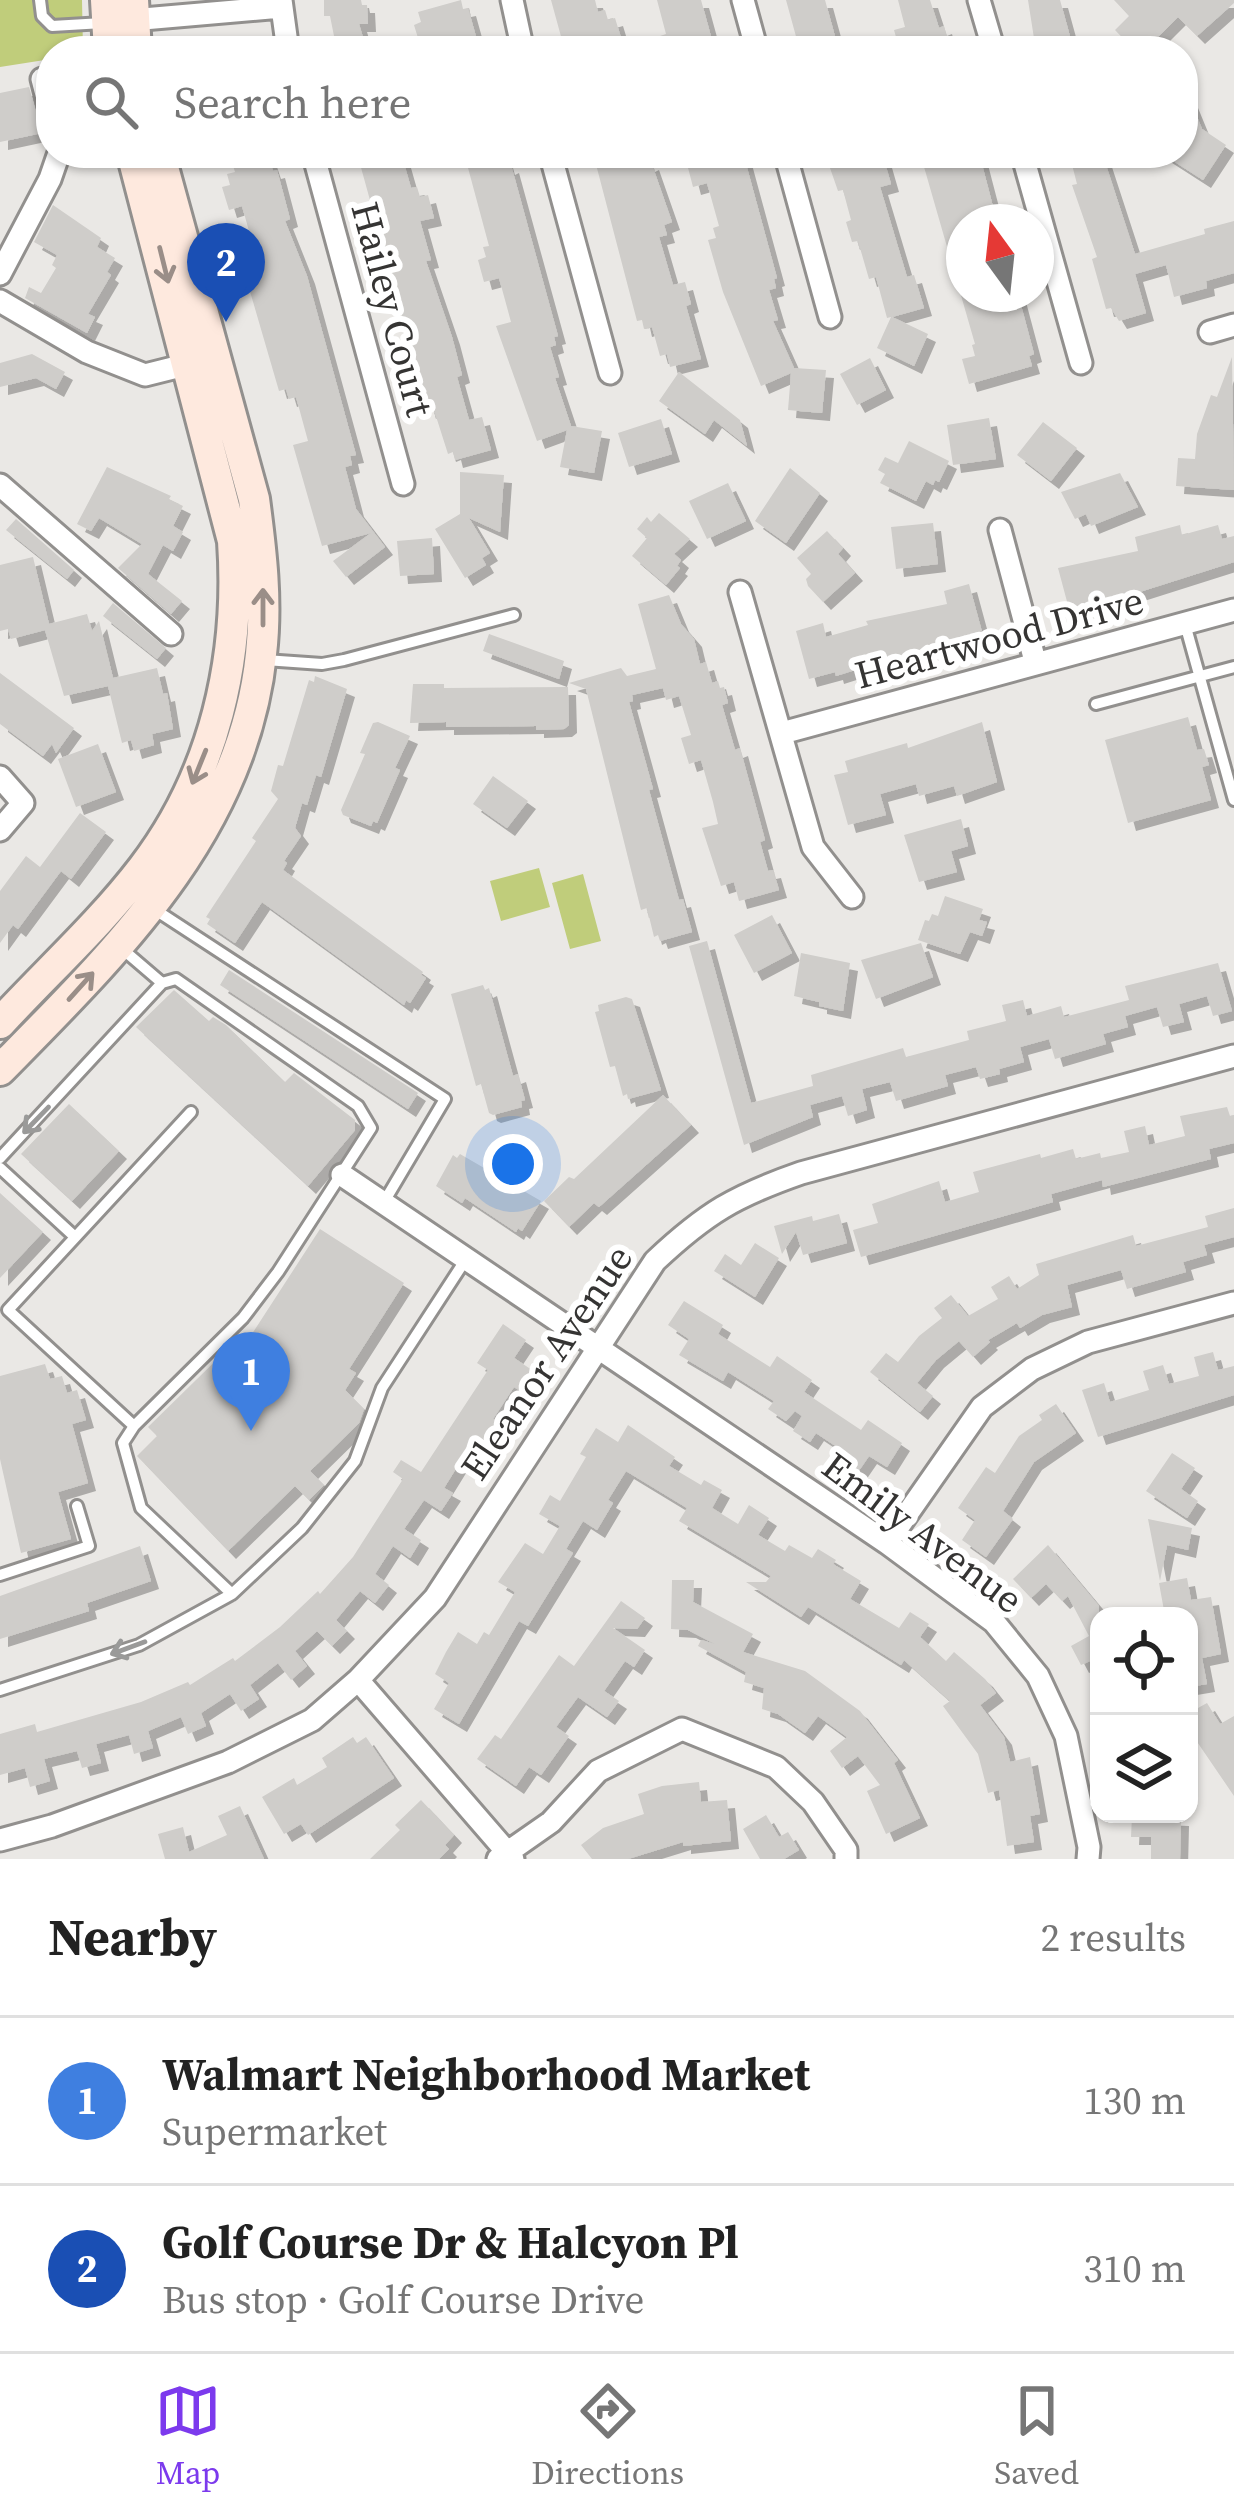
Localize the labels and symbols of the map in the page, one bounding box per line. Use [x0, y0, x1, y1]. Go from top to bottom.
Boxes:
street label: Hailey Court [338, 196, 447, 422]
north arrow [946, 204, 1054, 312]
pin: 2 [187, 223, 265, 322]
one-way arrow [154, 246, 176, 284]
street label: Heartwood Drive [849, 574, 1149, 701]
one-way arrow [252, 589, 274, 628]
one-way arrow [187, 748, 208, 785]
one-way arrow [67, 971, 94, 1001]
one-way arrow [23, 1105, 51, 1134]
your location [483, 1134, 543, 1194]
street label: Eleanor Avenue [448, 1234, 645, 1490]
pin: 1 [212, 1332, 290, 1431]
street label: Emily Avenue [811, 1439, 1034, 1625]
one-way arrow [111, 1639, 148, 1661]

